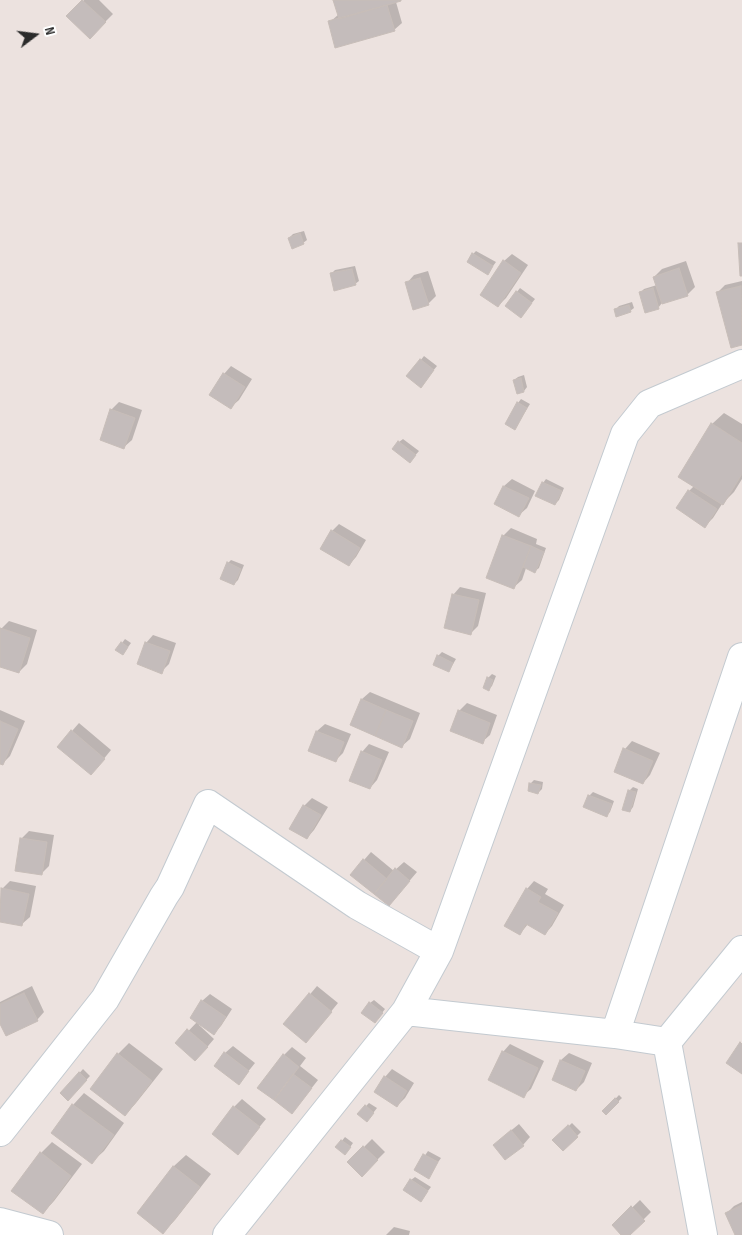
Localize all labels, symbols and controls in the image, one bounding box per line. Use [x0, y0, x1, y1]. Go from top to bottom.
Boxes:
north arrow [10, 10, 60, 60]
text: N [41, 25, 59, 37]

